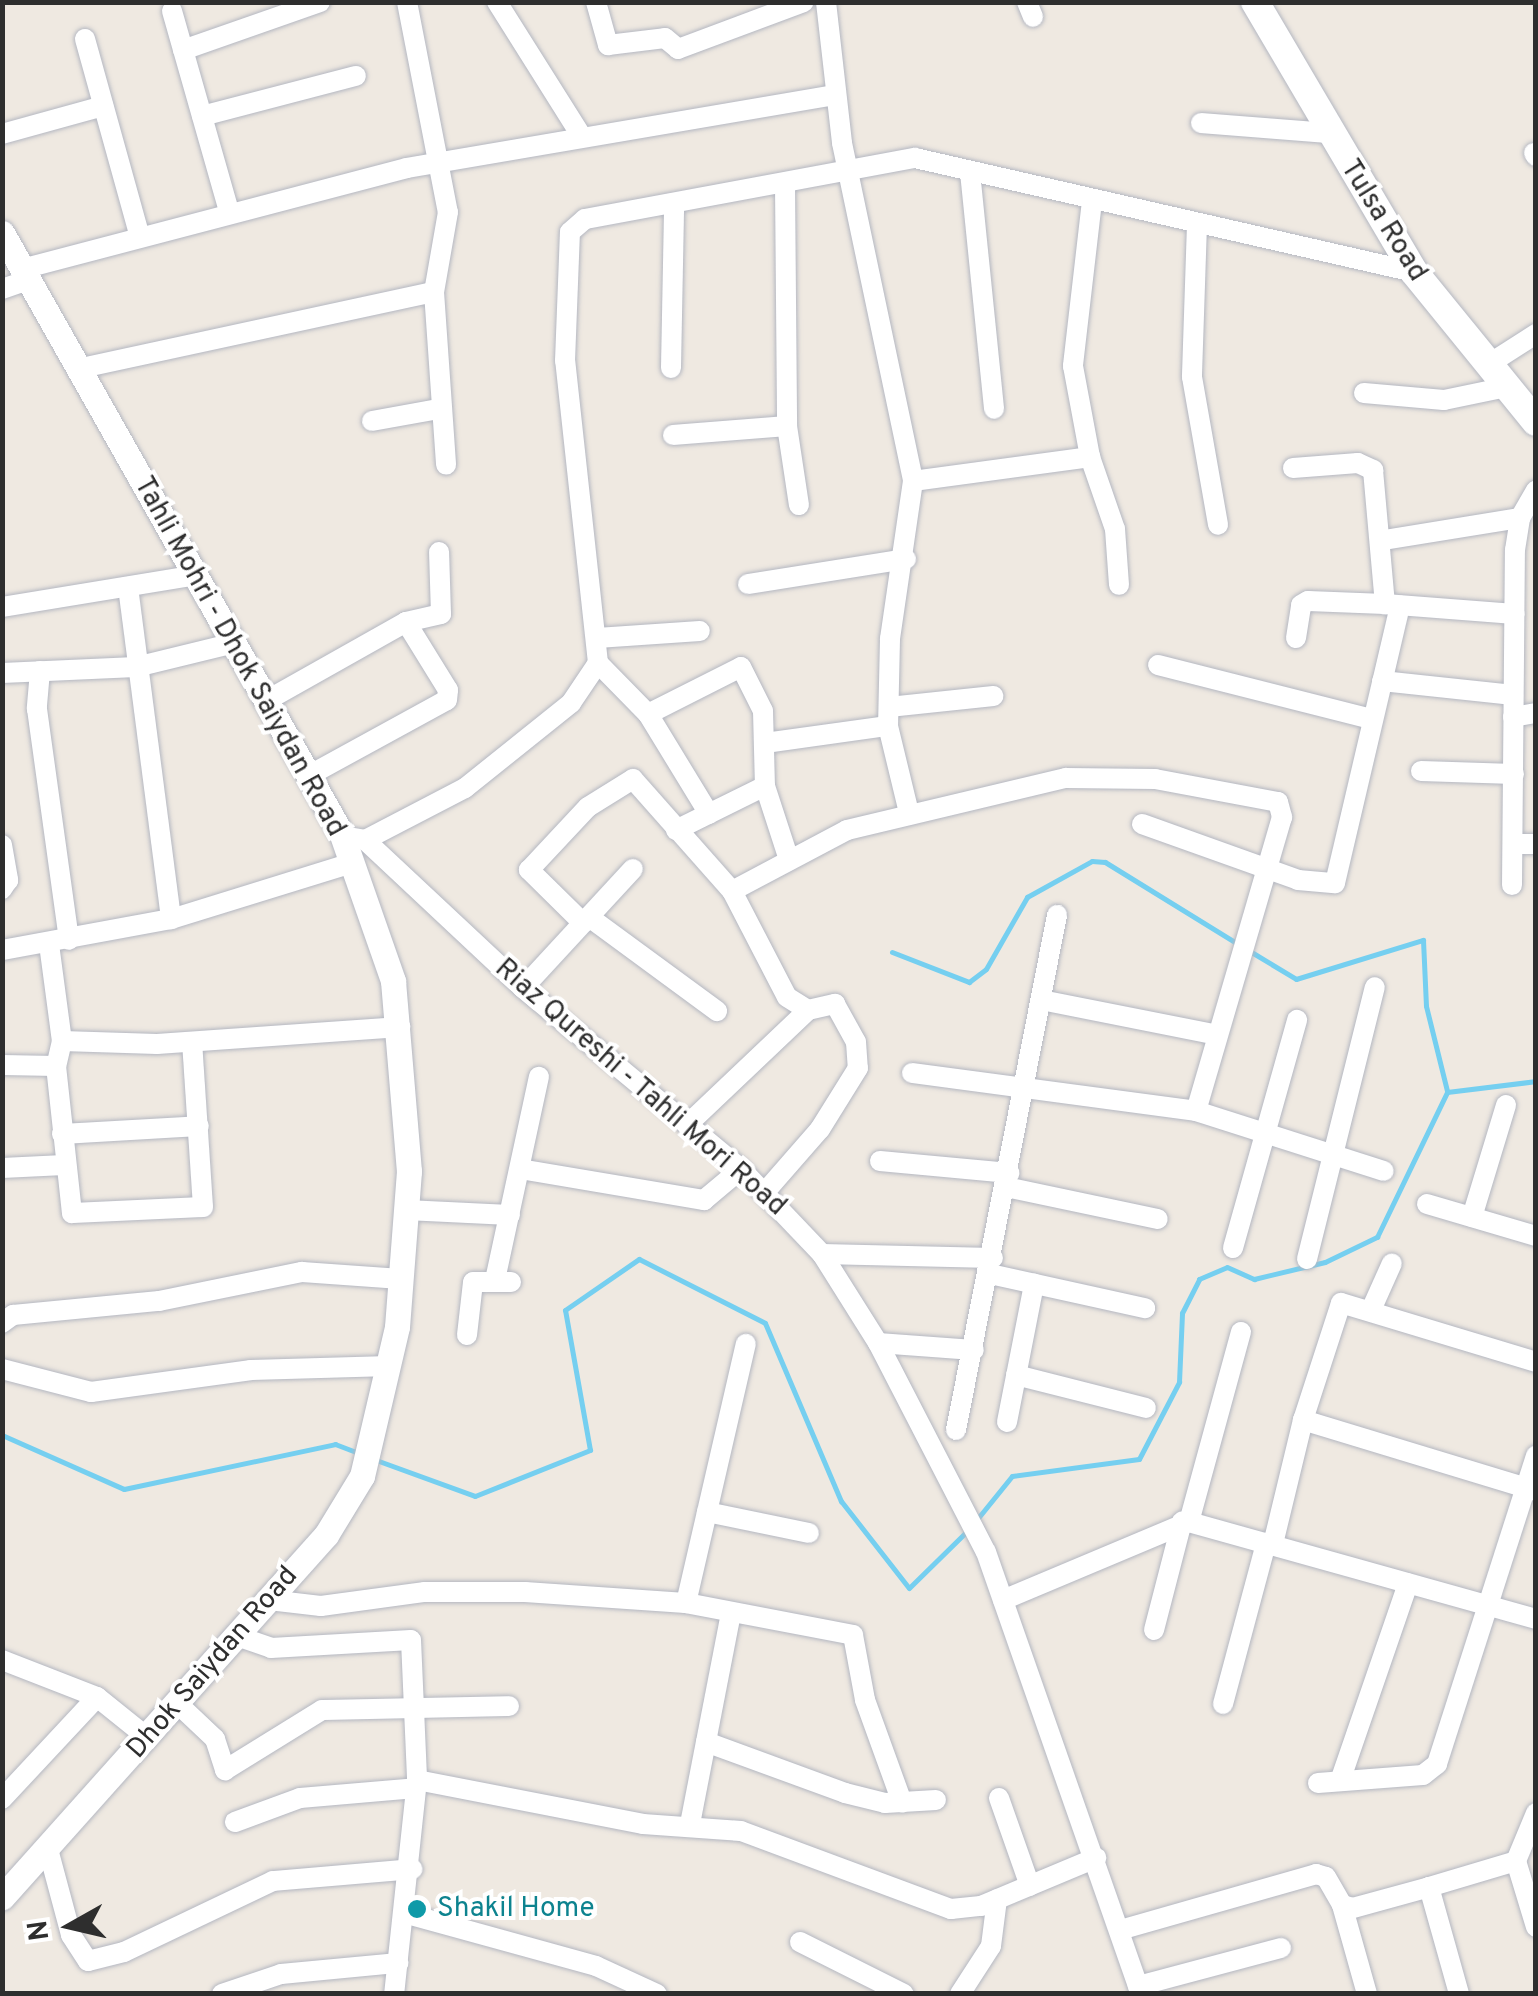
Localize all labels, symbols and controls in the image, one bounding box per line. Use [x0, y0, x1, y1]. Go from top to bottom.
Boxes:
street label: Tulsa Road [1332, 154, 1434, 288]
street label: Tahli Mohri - Dhok Saiydan Road [126, 471, 352, 843]
street label: Riaz Qureshi - Tahli Mori Road [487, 952, 793, 1224]
street label: Dhok Saiydan Road [120, 1560, 306, 1766]
north arrow [20, 1876, 120, 1976]
place label: Shakil Home [437, 1892, 595, 1926]
marker: Shakil Home [406, 1898, 428, 1920]
text: N [21, 1918, 60, 1943]

